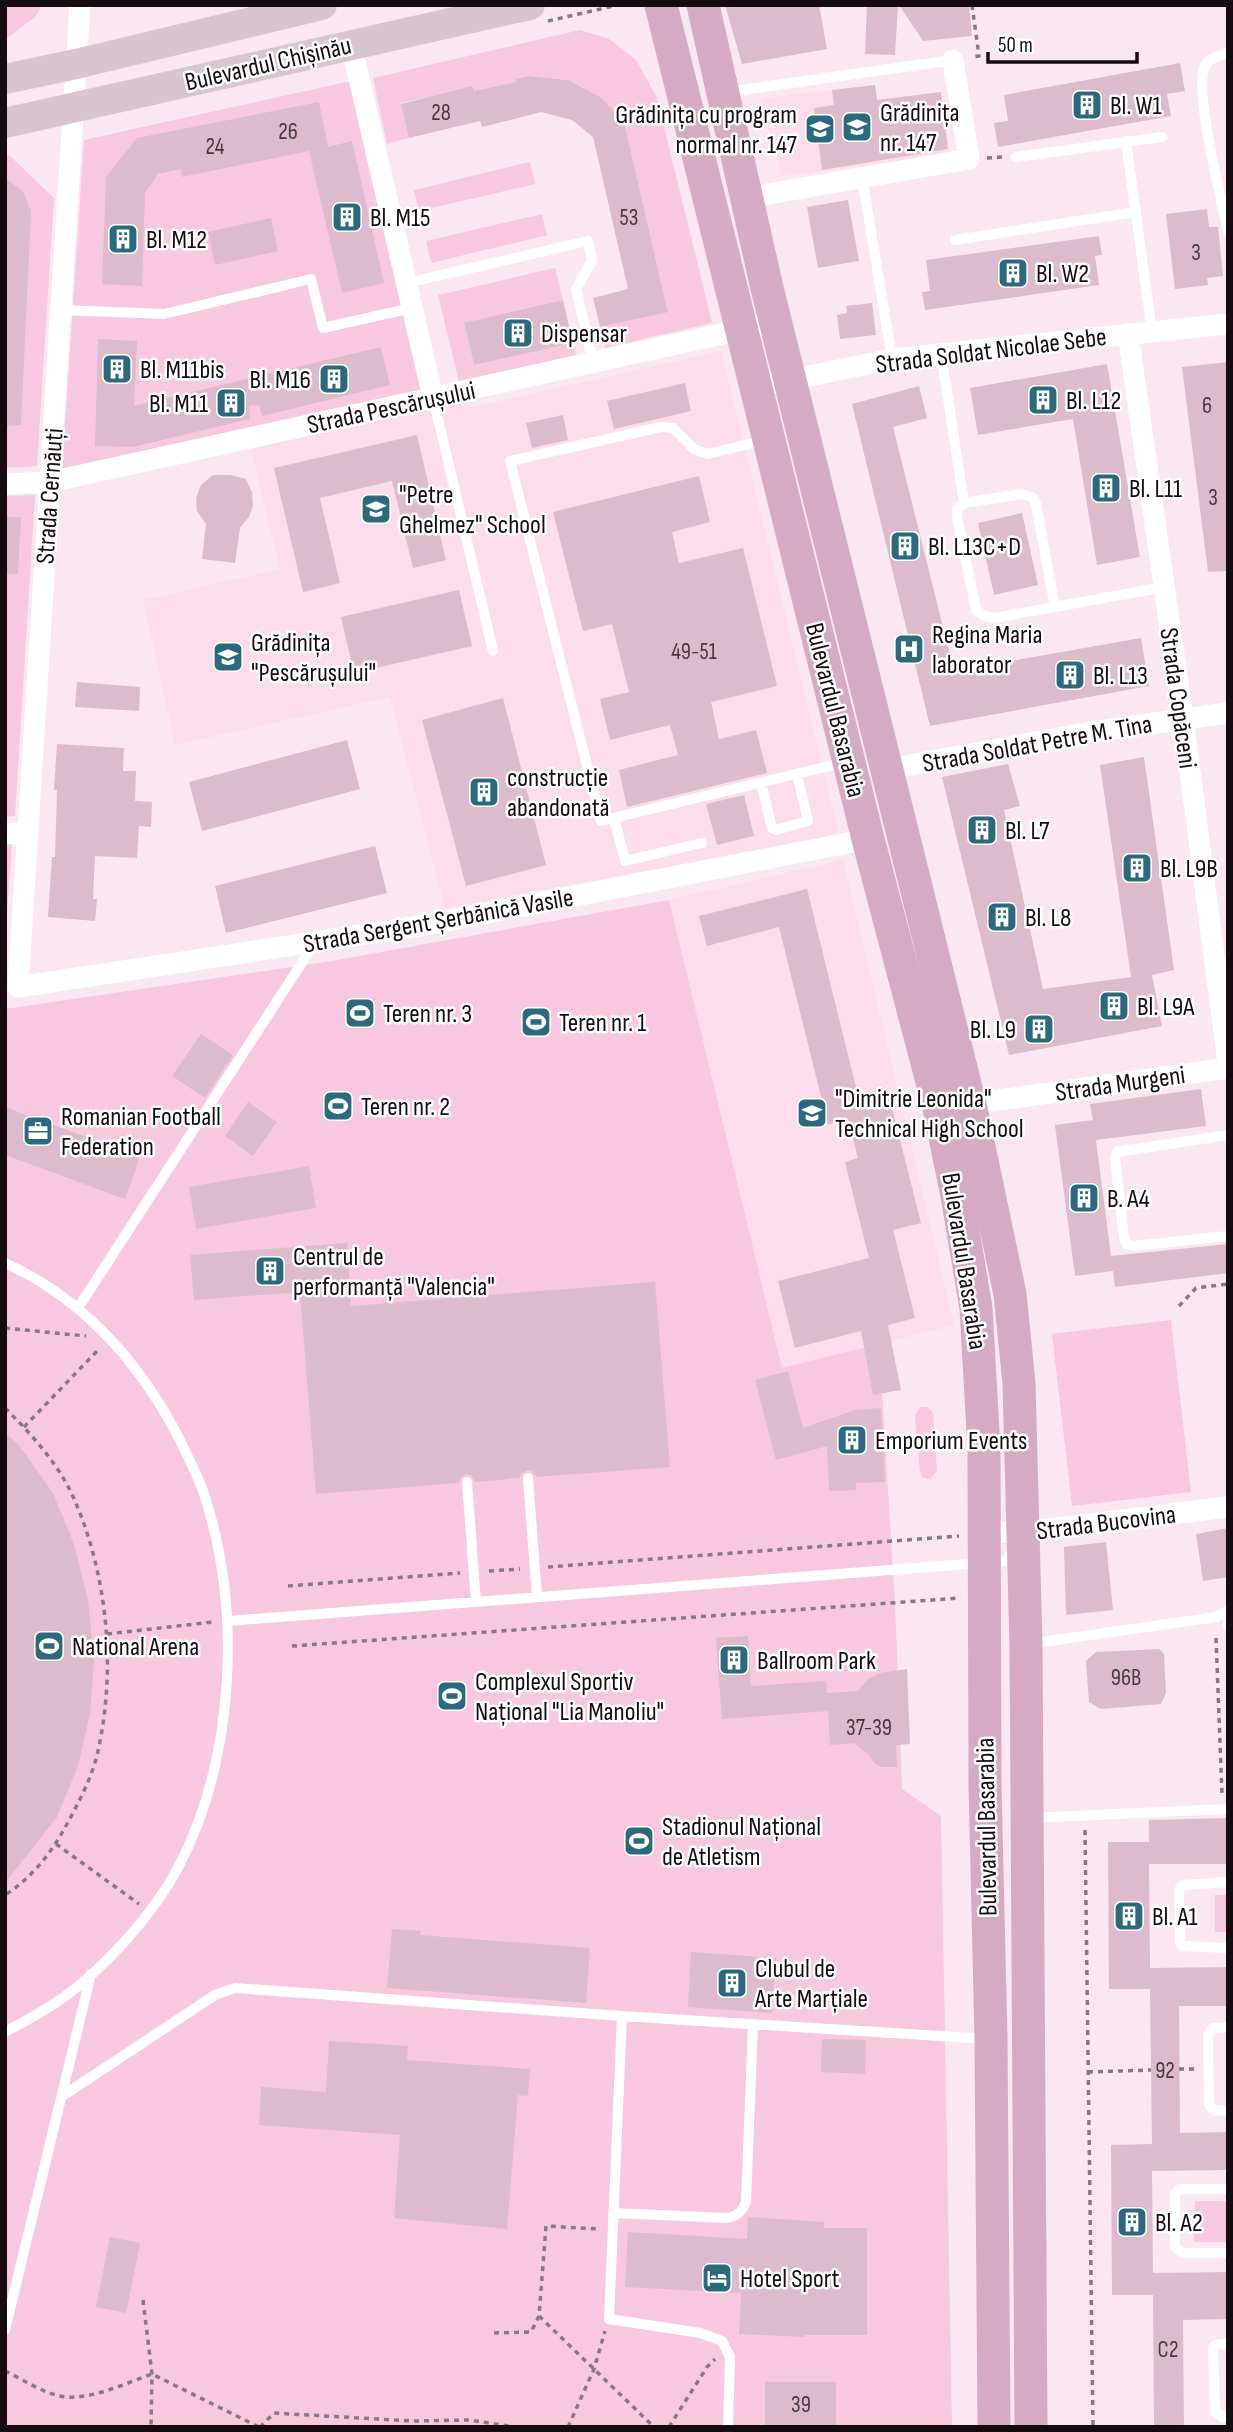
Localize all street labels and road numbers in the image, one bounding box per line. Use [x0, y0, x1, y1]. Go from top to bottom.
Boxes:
street label: Bulevardul Chișinău [182, 30, 355, 99]
street label: Strada Soldat Nicolae Sebe [874, 322, 1108, 381]
street label: Strada Pescărușului [304, 376, 478, 441]
street label: Strada Cernăuți [30, 427, 71, 565]
street label: Bulevardul Basarabia [798, 620, 871, 801]
street label: Strada Copăceni [1152, 626, 1203, 771]
street label: Strada Soldat Petre M. Tina [920, 709, 1155, 780]
street label: Strada Sergent Șerbănică Vasile [301, 882, 576, 961]
street label: Strada Murgeni [1053, 1060, 1187, 1109]
street label: Bulevardul Basarabia [934, 1171, 993, 1352]
street label: Strada Bucovina [1035, 1500, 1178, 1547]
street label: Bulevardul Basarabia [970, 1737, 1005, 1917]

